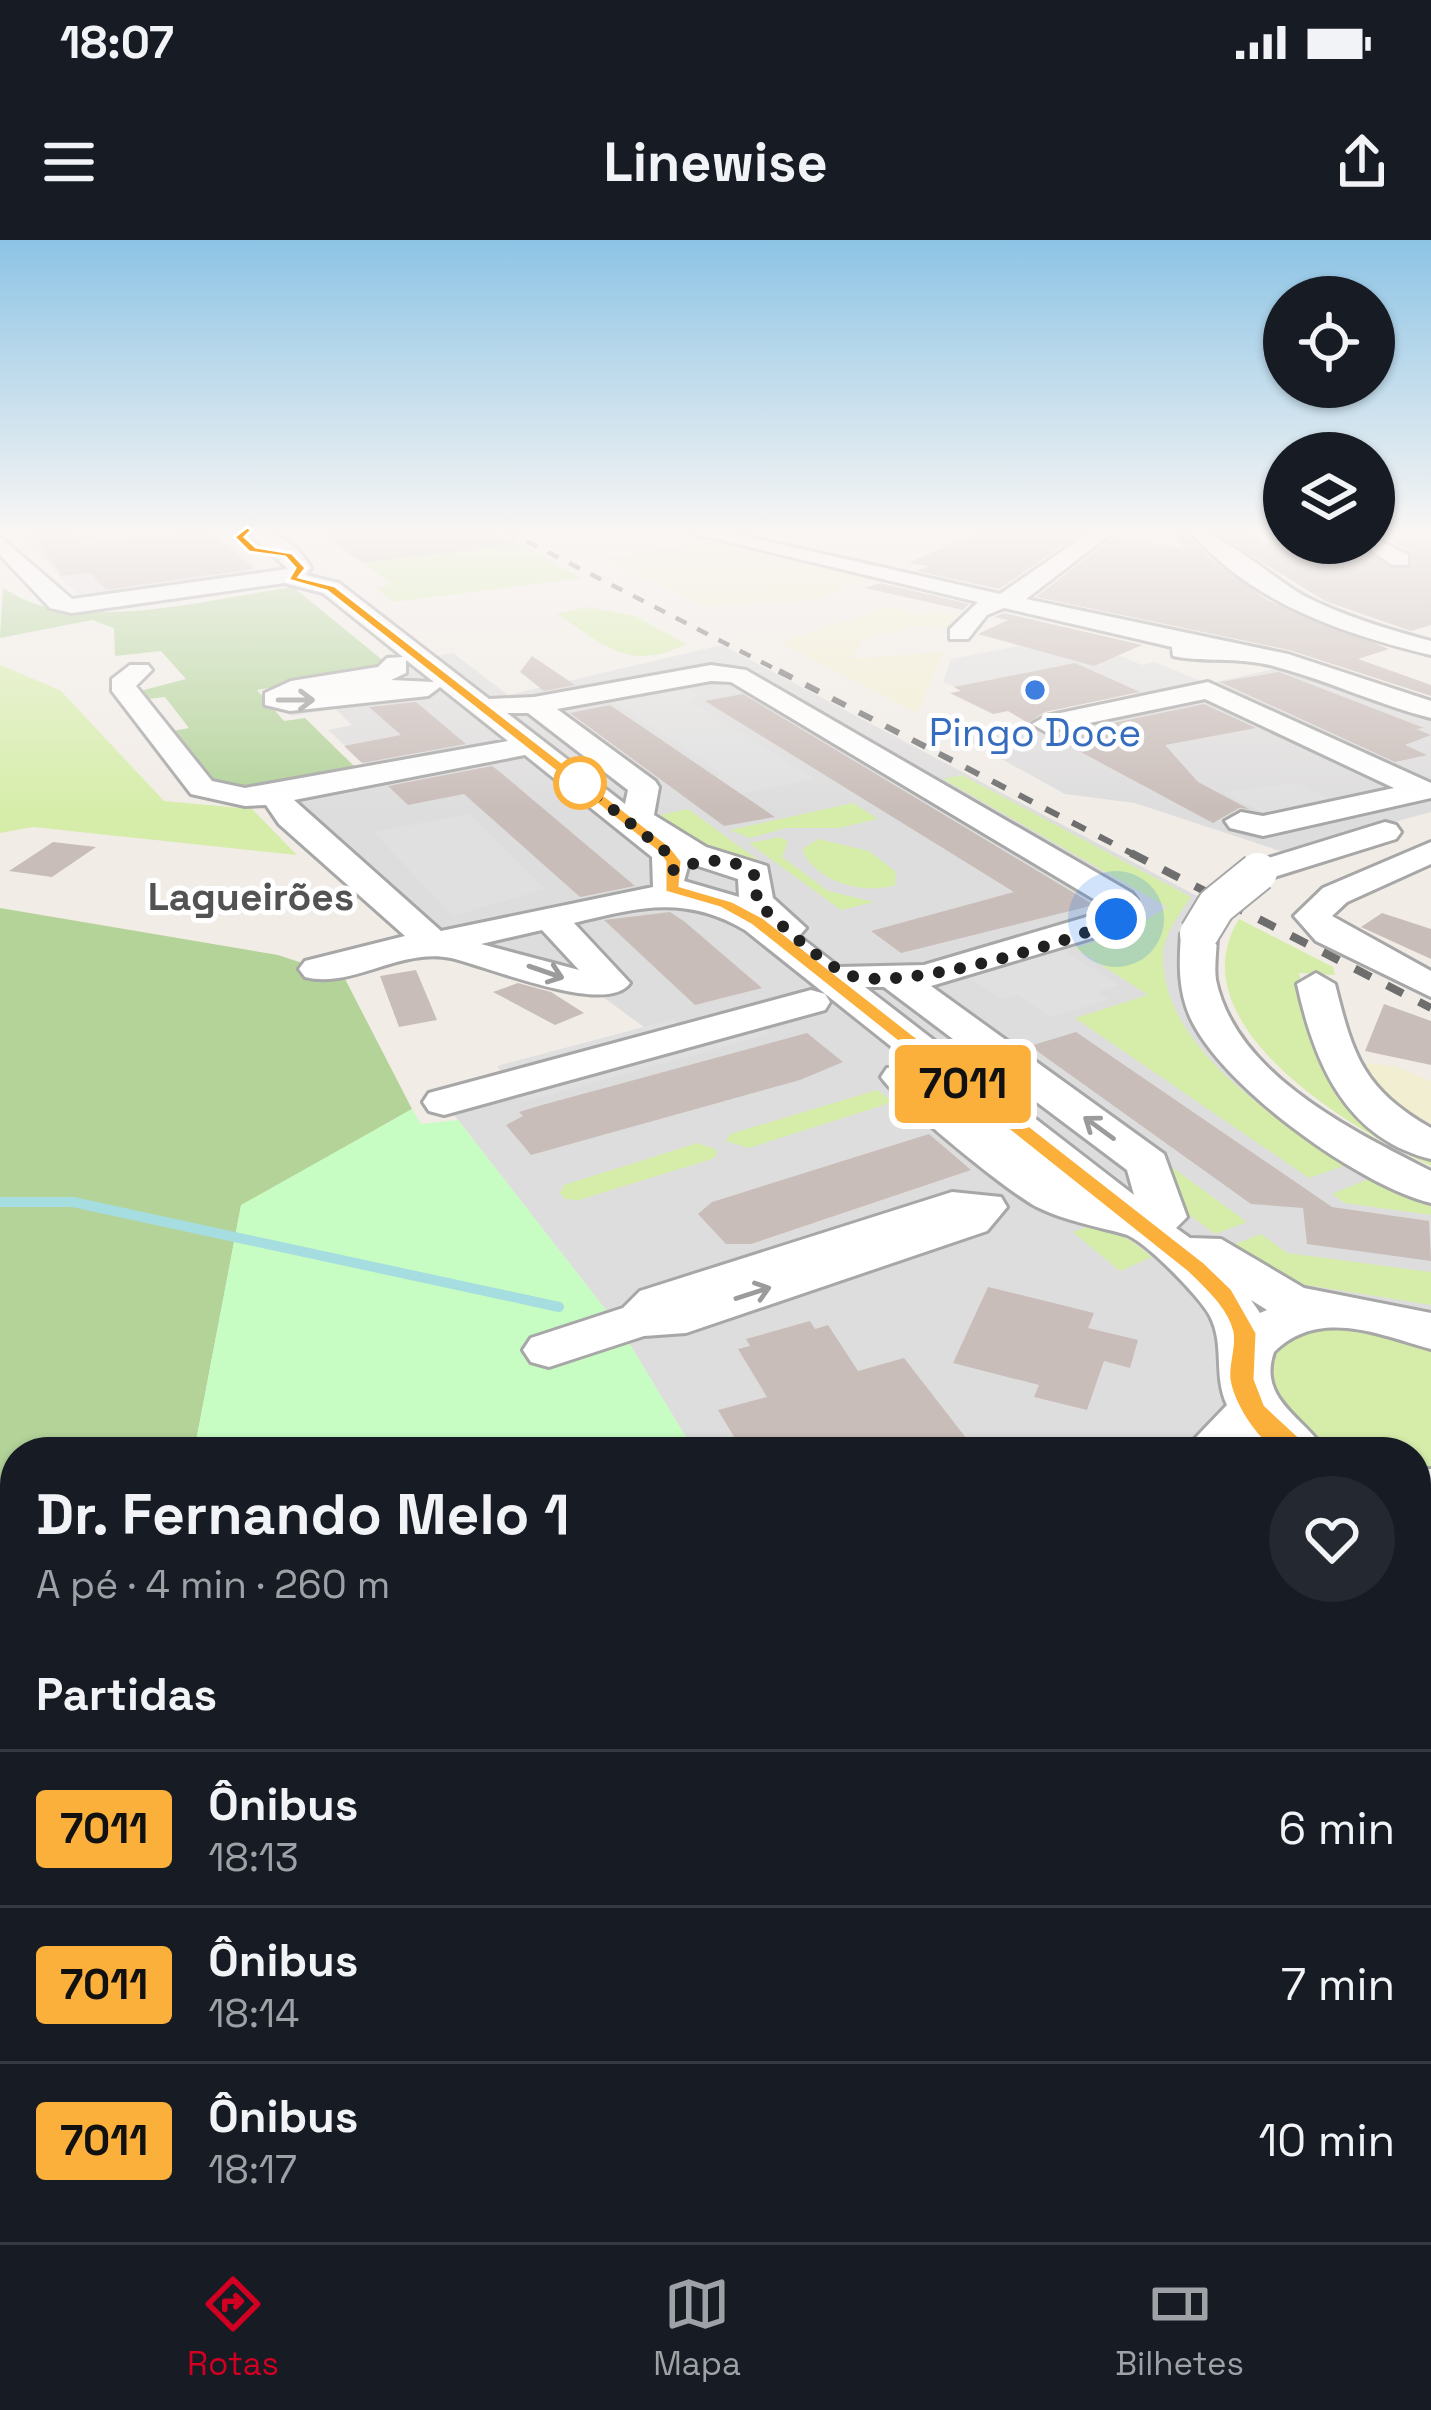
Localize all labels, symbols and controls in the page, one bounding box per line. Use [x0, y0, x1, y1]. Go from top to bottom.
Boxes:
text: 18:07 [60, 14, 174, 71]
text: Linewise [603, 128, 828, 197]
icon: menu [36, 129, 102, 195]
icon: share [1329, 129, 1395, 195]
map controls [1263, 276, 1395, 564]
button: locate [1263, 276, 1395, 408]
button: layers [1263, 432, 1395, 564]
marker: Pingo Doce [1022, 677, 1048, 703]
one-way arrow [276, 688, 315, 711]
place label: Pingo Doce [929, 708, 1141, 757]
unlabelled marker [555, 758, 605, 808]
district label: Lagueirões [148, 872, 354, 921]
your location [1086, 889, 1146, 949]
one-way arrow [526, 962, 564, 984]
line badge: 7011 [879, 1045, 1047, 1123]
text: 7011 [919, 1057, 1007, 1110]
one-way arrow [1083, 1116, 1116, 1141]
one-way arrow [734, 1281, 771, 1302]
button: heart [1269, 1476, 1395, 1602]
text: Dr. Fernando Melo 1 [36, 1478, 570, 1551]
text: A pé · 4 min · 260 m [36, 1560, 390, 1609]
text: Partidas [36, 1666, 217, 1723]
text: Ônibus [208, 1776, 358, 1833]
text: 6 min [1279, 1800, 1395, 1857]
text: 7011 [60, 1802, 148, 1855]
text: 18:13 [208, 1833, 299, 1882]
text: Ônibus [208, 1932, 358, 1989]
text: 7 min [1281, 1956, 1395, 2013]
text: 7011 [60, 1958, 148, 2011]
text: 18:14 [208, 1989, 299, 2038]
text: Ônibus [208, 2088, 358, 2145]
text: 10 min [1258, 2112, 1395, 2169]
text: 7011 [60, 2114, 148, 2167]
text: 18:17 [208, 2145, 297, 2194]
tab: Rotas [187, 2271, 279, 2385]
tab: Mapa [653, 2271, 741, 2385]
tab: Bilhetes [1115, 2271, 1244, 2385]

